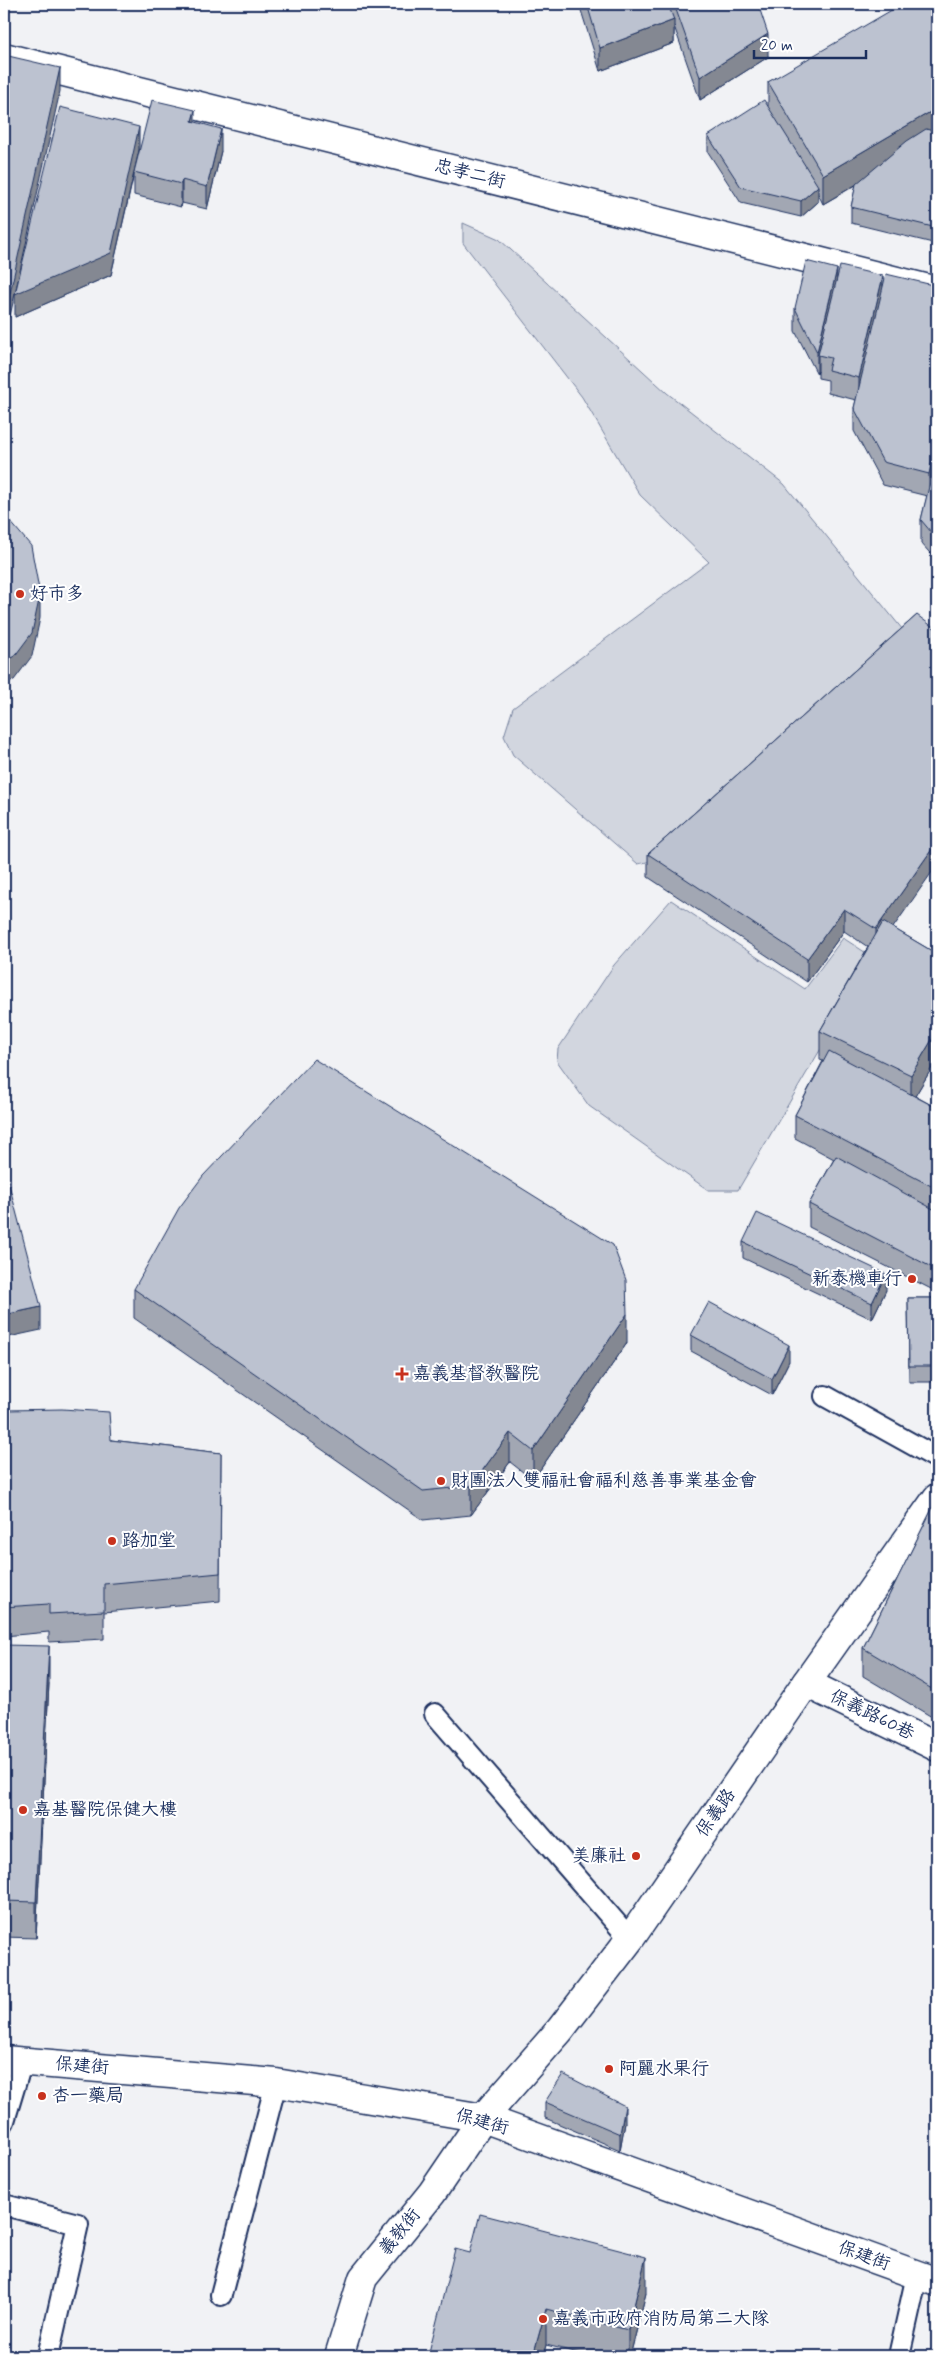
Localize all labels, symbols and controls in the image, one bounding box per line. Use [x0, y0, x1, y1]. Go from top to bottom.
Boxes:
scale bar [754, 28, 866, 60]
text: 20 m [761, 36, 793, 56]
street label: 忠孝二街 [432, 154, 508, 194]
place label: 好市多 [30, 582, 84, 606]
marker: 好市多 [14, 588, 26, 600]
place label: 新泰機車行 [812, 1267, 902, 1291]
marker: 新泰機車行 [906, 1273, 918, 1285]
place label: 嘉義基督教醫院 [413, 1362, 539, 1386]
marker: 嘉義基督教醫院 [395, 1367, 409, 1381]
place label: 財團法人雙福社會福利慈善事業基金會 [451, 1469, 757, 1493]
marker: 財團法人雙福社會福利慈善事業基金會 [435, 1475, 447, 1487]
place label: 路加堂 [122, 1529, 176, 1553]
marker: 路加堂 [106, 1535, 118, 1547]
street label: 保義路60巷 [826, 1684, 918, 1746]
street label: 保義路 [691, 1784, 741, 1842]
place label: 嘉基醫院保健大樓 [33, 1798, 177, 1822]
marker: 嘉基醫院保健大樓 [17, 1804, 29, 1816]
place label: 美廉社 [572, 1844, 626, 1868]
marker: 美廉社 [630, 1850, 642, 1862]
street label: 保建街 [54, 2052, 110, 2080]
place label: 阿麗水果行 [619, 2057, 709, 2081]
marker: 阿麗水果行 [603, 2063, 615, 2075]
place label: 杏一藥局 [52, 2084, 124, 2108]
marker: 杏一藥局 [36, 2090, 48, 2102]
street label: 保建街 [453, 2103, 511, 2141]
street label: 義教街 [374, 2203, 426, 2261]
street label: 保建街 [835, 2235, 893, 2277]
place label: 嘉義市政府消防局第二大隊 [553, 2307, 769, 2331]
marker: 嘉義市政府消防局第二大隊 [537, 2313, 549, 2325]

